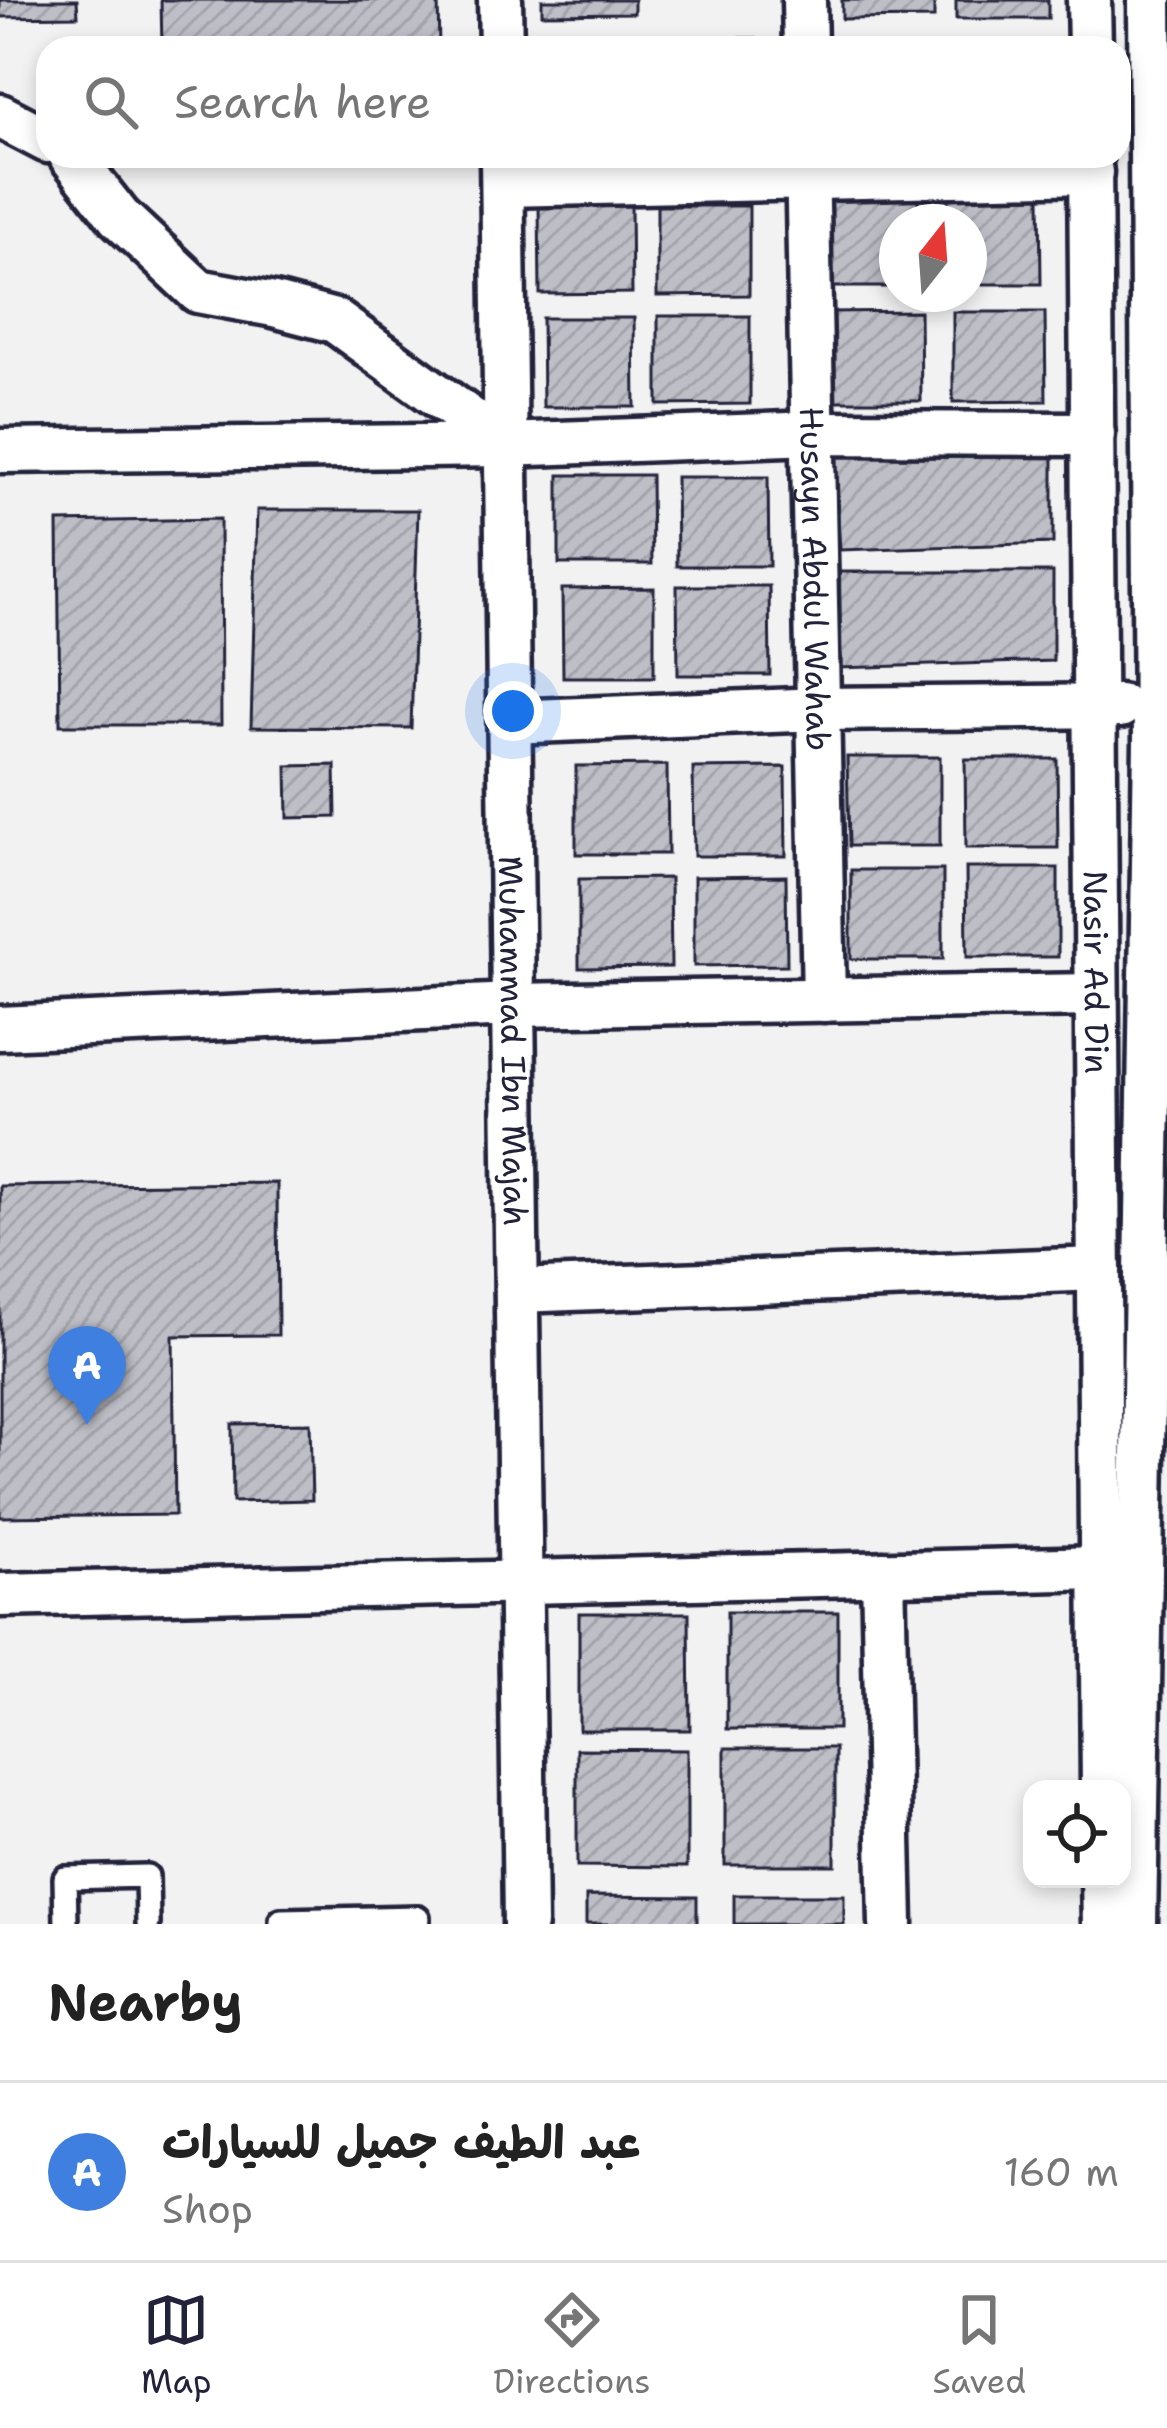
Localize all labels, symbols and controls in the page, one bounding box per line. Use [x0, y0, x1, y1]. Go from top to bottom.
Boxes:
search box [36, 36, 1131, 168]
icon: search [78, 69, 144, 135]
text: Search here [174, 72, 431, 132]
north arrow [879, 204, 987, 312]
street label: Husayn Abdul Wahab [789, 406, 841, 752]
your location [483, 681, 543, 741]
street label: Muhammad Ibn Majah [488, 855, 538, 1227]
street label: Nasir Ad Din [1073, 870, 1119, 1074]
pin: A [48, 1326, 126, 1425]
map controls [1023, 1780, 1131, 1888]
button: locate [1023, 1780, 1131, 1888]
text: Nearby [48, 1968, 243, 2036]
text: عبد الطيف جميل للسيارات [162, 2112, 640, 2172]
text: A [72, 2146, 102, 2198]
text: 160 m [1004, 2146, 1119, 2198]
text: Shop [162, 2183, 253, 2235]
tab: Map [141, 2287, 212, 2404]
tab: Directions [493, 2287, 651, 2404]
tab: Saved [932, 2287, 1026, 2404]

